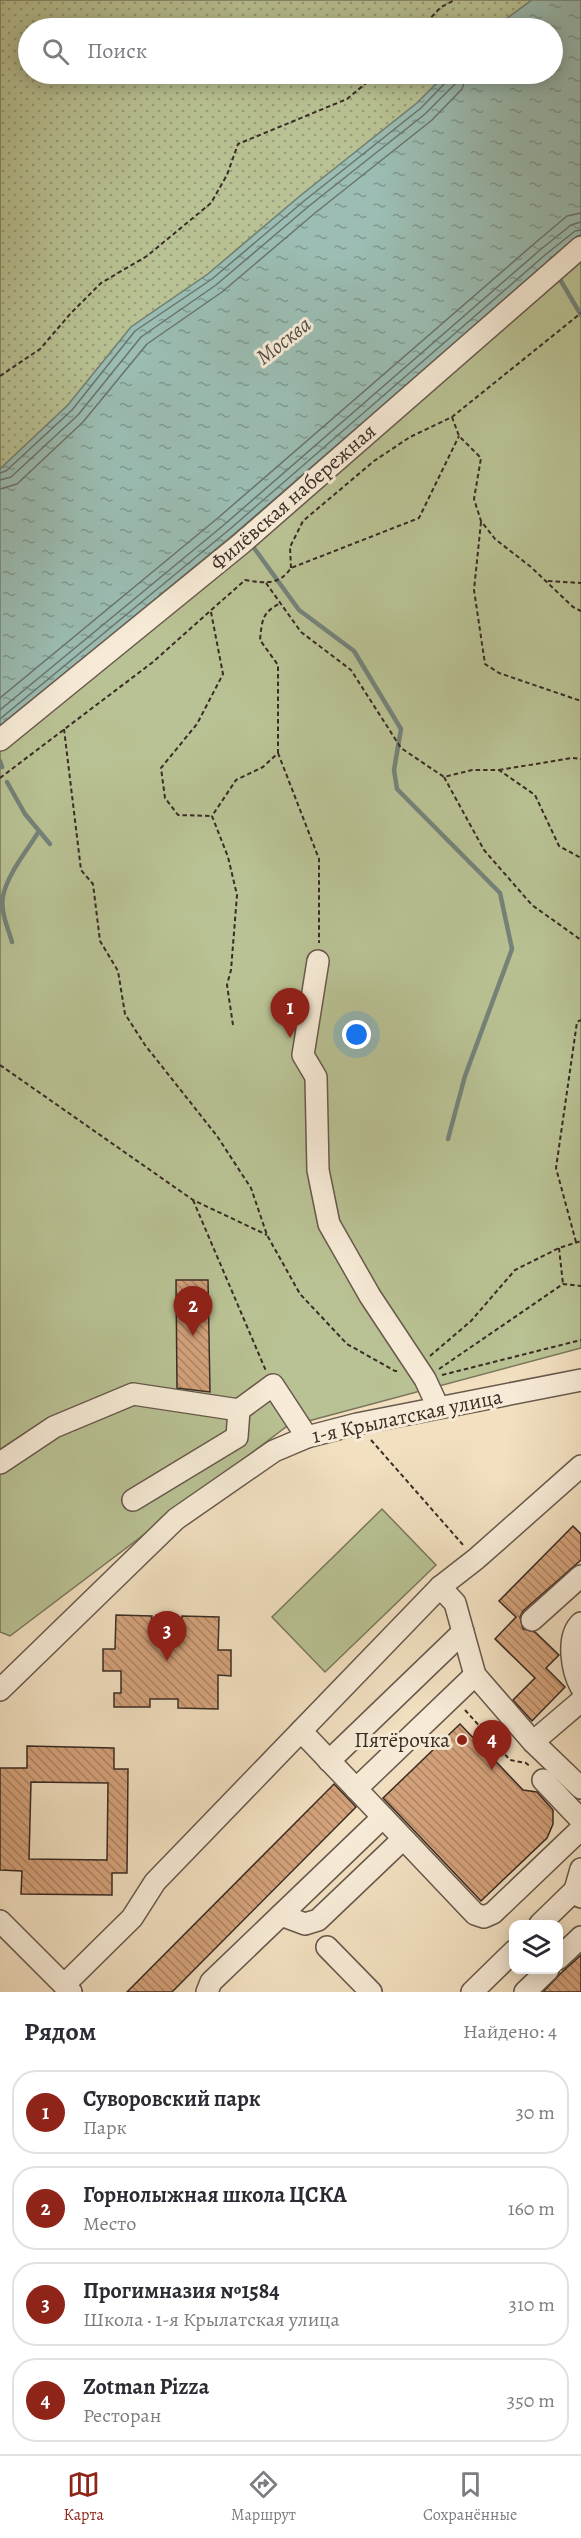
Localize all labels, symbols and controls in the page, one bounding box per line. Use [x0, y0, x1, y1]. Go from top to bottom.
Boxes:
search box [18, 18, 563, 84]
icon: search [39, 35, 72, 68]
text: Поиск [87, 36, 147, 66]
water label: Москва [250, 310, 317, 372]
street label: Филёвская набережная [204, 417, 382, 577]
pin: 1 [270, 988, 310, 1038]
your location [342, 1020, 371, 1049]
pin: 2 [174, 1286, 212, 1336]
street label: 1-я Крылатская улица [309, 1382, 505, 1450]
pin: 3 [148, 1612, 186, 1661]
pin: 4 [472, 1720, 512, 1770]
place label: Пятёрочка [354, 1726, 450, 1754]
marker: Пятёрочка [455, 1733, 469, 1747]
map controls [509, 1920, 563, 1974]
button: layers [509, 1920, 563, 1974]
text: Рядом [24, 2014, 96, 2049]
text: Найдено: 4 [463, 2018, 557, 2045]
text: Суворовский парк [83, 2084, 261, 2114]
text: 1 [42, 2099, 49, 2126]
text: 30 m [515, 2099, 555, 2126]
text: Парк [83, 2114, 127, 2141]
text: Горнолыжная школа ЦСКА [83, 2180, 347, 2210]
text: 2 [41, 2195, 50, 2222]
text: 160 m [508, 2195, 555, 2222]
text: Место [83, 2210, 136, 2237]
text: Прогимназия №1584 [83, 2276, 280, 2306]
text: 3 [41, 2291, 50, 2318]
text: 310 m [509, 2291, 555, 2318]
text: Школа · 1-я Крылатская улица [83, 2306, 340, 2333]
text: Zotman Pizza [83, 2372, 209, 2402]
text: 4 [41, 2387, 50, 2414]
text: 350 m [507, 2387, 555, 2414]
text: Ресторан [83, 2402, 161, 2429]
tab: Карта [64, 2468, 104, 2526]
tab: Маршрут [231, 2468, 296, 2526]
tab: Сохранённые [423, 2468, 517, 2526]

